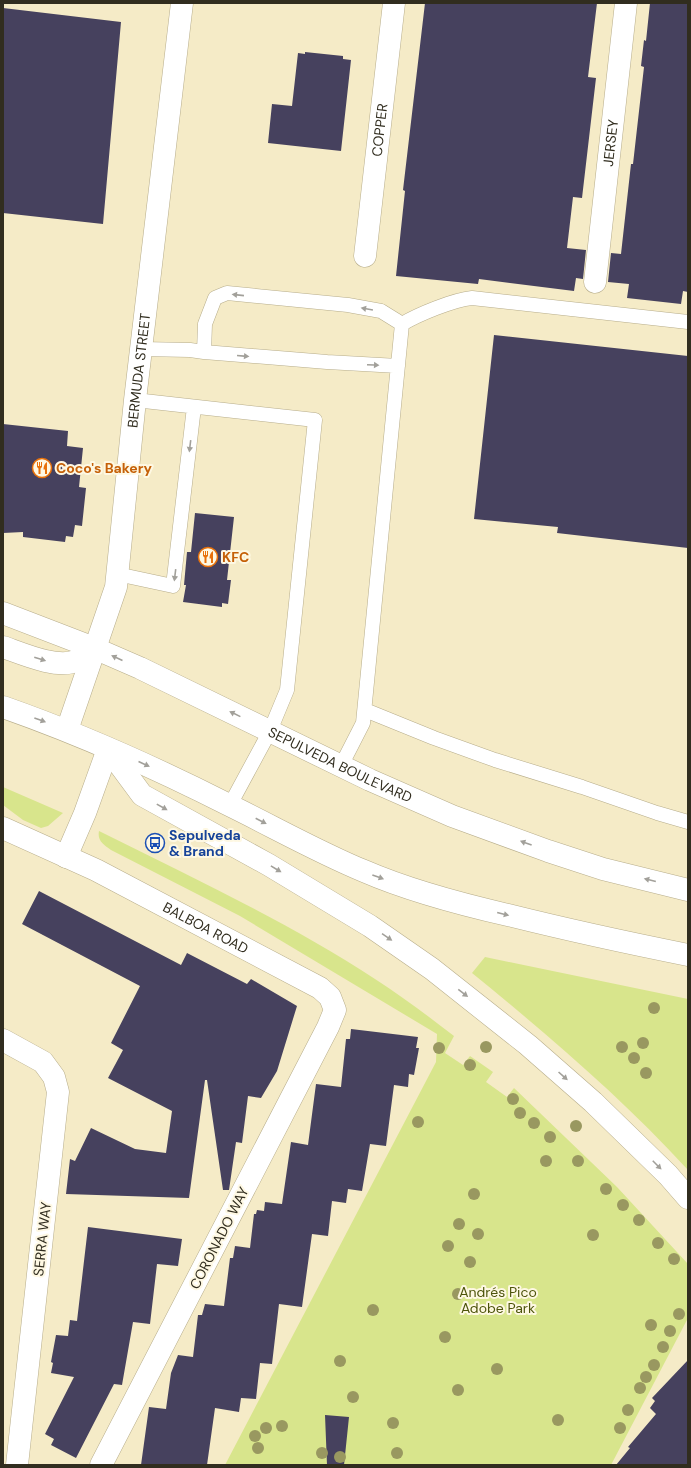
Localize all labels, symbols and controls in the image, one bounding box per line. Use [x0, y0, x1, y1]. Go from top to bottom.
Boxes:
street label: COPPER [367, 102, 391, 157]
street label: JERSEY [599, 118, 622, 167]
one-way arrow [232, 291, 244, 298]
one-way arrow [361, 306, 373, 312]
street label: BERMUDA STREET [123, 312, 154, 429]
one-way arrow [237, 352, 249, 359]
one-way arrow [367, 362, 380, 368]
one-way arrow [187, 440, 193, 452]
restaurant icon: Coco's Bakery [31, 457, 53, 479]
place label: Coco's Bakery [56, 459, 152, 477]
restaurant icon: KFC [197, 546, 219, 568]
place label: KFC [222, 548, 249, 566]
one-way arrow [171, 569, 178, 581]
one-way arrow [112, 655, 123, 661]
one-way arrow [35, 656, 47, 662]
one-way arrow [229, 711, 240, 717]
one-way arrow [34, 717, 46, 723]
street label: SEPULVEDA BOULEVARD [265, 723, 415, 806]
one-way arrow [138, 762, 150, 768]
one-way arrow [157, 803, 168, 810]
one-way arrow [255, 818, 267, 824]
place label: Sepulveda & Brand [169, 826, 241, 860]
bus stop icon: Sepulveda & Brand [144, 832, 166, 854]
one-way arrow [519, 839, 531, 845]
one-way arrow [270, 866, 282, 873]
one-way arrow [373, 874, 385, 880]
one-way arrow [644, 877, 656, 883]
street label: BALBOA ROAD [160, 898, 251, 958]
one-way arrow [497, 911, 509, 917]
one-way arrow [381, 934, 393, 941]
one-way arrow [457, 988, 468, 997]
one-way arrow [558, 1071, 568, 1080]
one-way arrow [652, 1160, 662, 1170]
street label: CORONADO WAY [186, 1184, 252, 1292]
street label: SERRA WAY [29, 1201, 55, 1277]
park label: Andrés Pico Adobe Park [459, 1283, 537, 1317]

